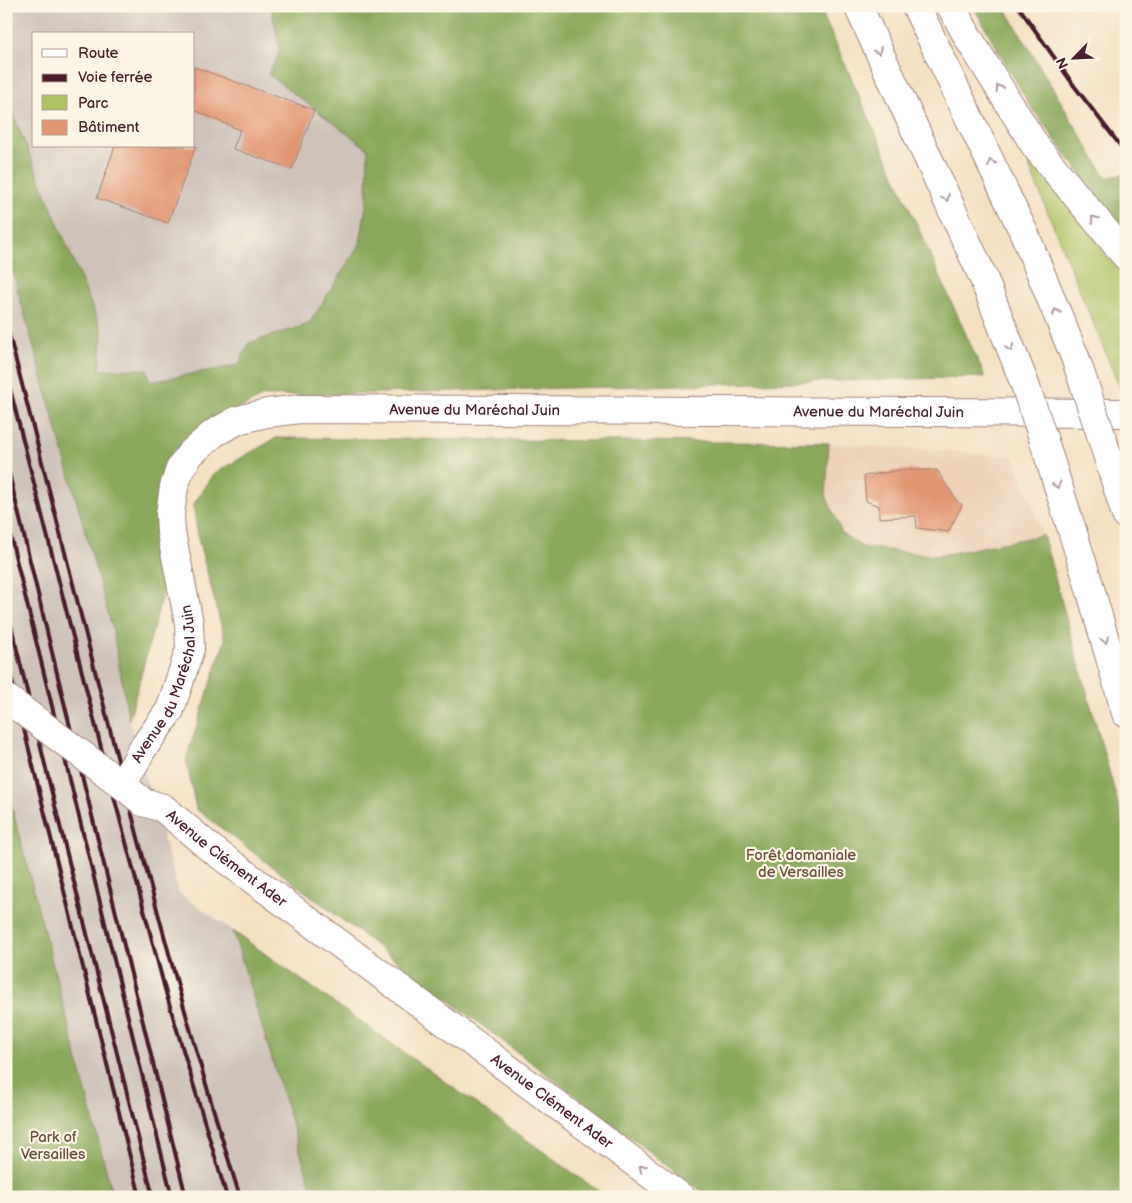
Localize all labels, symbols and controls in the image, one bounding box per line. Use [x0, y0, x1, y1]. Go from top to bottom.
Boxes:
legend [32, 32, 195, 148]
north arrow [1050, 32, 1100, 82]
text: Route [78, 44, 119, 63]
one-way arrow [872, 45, 882, 54]
text: N [1053, 55, 1072, 71]
text: Voie ferrée [78, 68, 153, 87]
one-way arrow [995, 84, 1005, 93]
text: Parc [78, 94, 108, 113]
text: Bâtiment [78, 118, 140, 137]
one-way arrow [986, 159, 997, 168]
one-way arrow [940, 193, 951, 202]
one-way arrow [1092, 216, 1100, 225]
one-way arrow [1052, 308, 1063, 317]
one-way arrow [1004, 343, 1014, 351]
street label: Avenue du Maréchal Juin [389, 400, 560, 420]
street label: Avenue du Maréchal Juin [793, 402, 964, 422]
one-way arrow [1052, 480, 1062, 488]
street label: Avenue du Maréchal Juin [128, 603, 200, 766]
one-way arrow [1099, 636, 1109, 644]
street label: Avenue Clément Ader [162, 806, 291, 912]
park label: Forêt domaniale de Versailles [746, 846, 856, 882]
street label: Avenue Clément Ader [487, 1050, 617, 1154]
park label: Park of Versailles [21, 1128, 86, 1164]
one-way arrow [638, 1165, 648, 1174]

